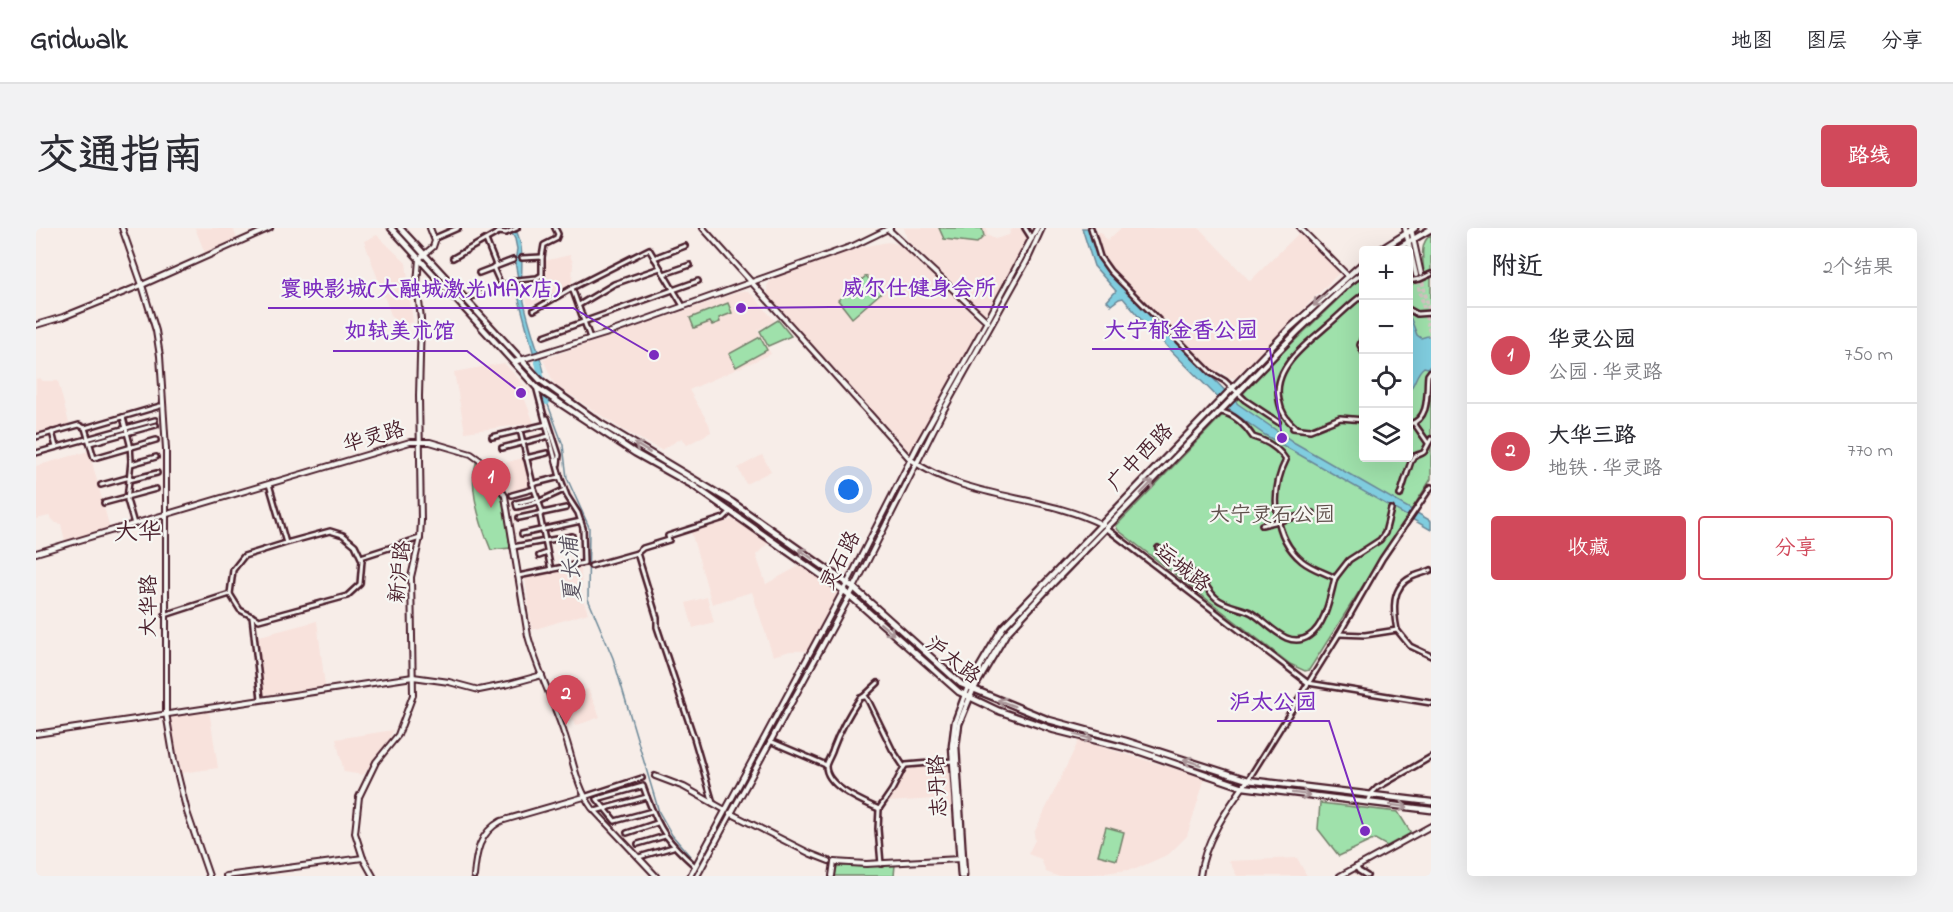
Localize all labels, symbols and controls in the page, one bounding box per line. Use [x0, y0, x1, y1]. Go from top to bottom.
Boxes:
text: Gridwalk [30, 21, 127, 62]
text: 地图 [1731, 27, 1773, 57]
text: 图层 [1806, 27, 1848, 57]
text: 分享 [1881, 27, 1923, 57]
button: 路线 [1821, 125, 1917, 187]
text: 交通指南 [36, 127, 204, 188]
map controls [1359, 246, 1413, 462]
button: + [1359, 246, 1413, 300]
text: 附近 [1491, 249, 1543, 287]
text: 2个结果 [1823, 254, 1893, 283]
callout: 威尔仕健身会所 [830, 267, 1008, 307]
callout: 寰映影城(大融城激光IMAX店) [268, 268, 573, 308]
text: 威尔仕健身会所 [842, 274, 996, 306]
text: 寰映影城(大融城激光IMAX店) [280, 275, 561, 307]
one-way arrow [1312, 293, 1327, 307]
button: − [1359, 300, 1413, 354]
callout: 大宁郁金香公园 [1092, 309, 1270, 349]
callout: 如轼美术馆 [333, 311, 467, 351]
text: 大宁郁金香公园 [1104, 316, 1258, 348]
text: 如轼美术馆 [345, 317, 455, 349]
text: 华灵公园 [1548, 325, 1636, 357]
text: 1 [1507, 341, 1514, 370]
text: 750 m [1844, 341, 1893, 370]
button: locate [1359, 354, 1413, 408]
text: 公园 · 华灵路 [1548, 359, 1662, 388]
button: layers [1359, 408, 1413, 462]
street label: 华灵路 [340, 415, 408, 461]
street label: 广中西路 [1101, 417, 1181, 499]
text: 大华三路 [1548, 421, 1636, 453]
text: 2 [1506, 437, 1515, 466]
text: 770 m [1847, 437, 1893, 466]
one-way arrow [634, 442, 651, 454]
text: 地铁 · 华灵路 [1548, 455, 1662, 484]
pin: 1 [472, 458, 510, 508]
your location [834, 475, 863, 504]
one-way arrow [1140, 479, 1154, 494]
park label: 大宁灵石公园 [1209, 501, 1335, 531]
district label: 大华 [114, 516, 162, 551]
button: 收藏 [1491, 516, 1686, 580]
button: 分享 [1698, 516, 1893, 580]
street label: 灵石路 [813, 526, 869, 596]
water label: 夏长浦 [555, 533, 591, 604]
street label: 运城路 [1148, 538, 1216, 600]
street label: 新沪路 [383, 539, 419, 605]
one-way arrow [798, 548, 814, 560]
street label: 大华路 [135, 575, 165, 638]
one-way arrow [879, 622, 894, 636]
street label: 沪太路 [918, 630, 986, 692]
pin: 2 [546, 676, 586, 725]
callout: 沪太公园 [1217, 681, 1329, 721]
text: 沪太公园 [1229, 688, 1317, 720]
one-way arrow [998, 697, 1016, 708]
one-way arrow [1074, 731, 1093, 743]
street label: 志丹路 [922, 754, 956, 818]
one-way arrow [1183, 756, 1202, 767]
one-way arrow [1291, 789, 1311, 800]
one-way arrow [1389, 801, 1408, 812]

